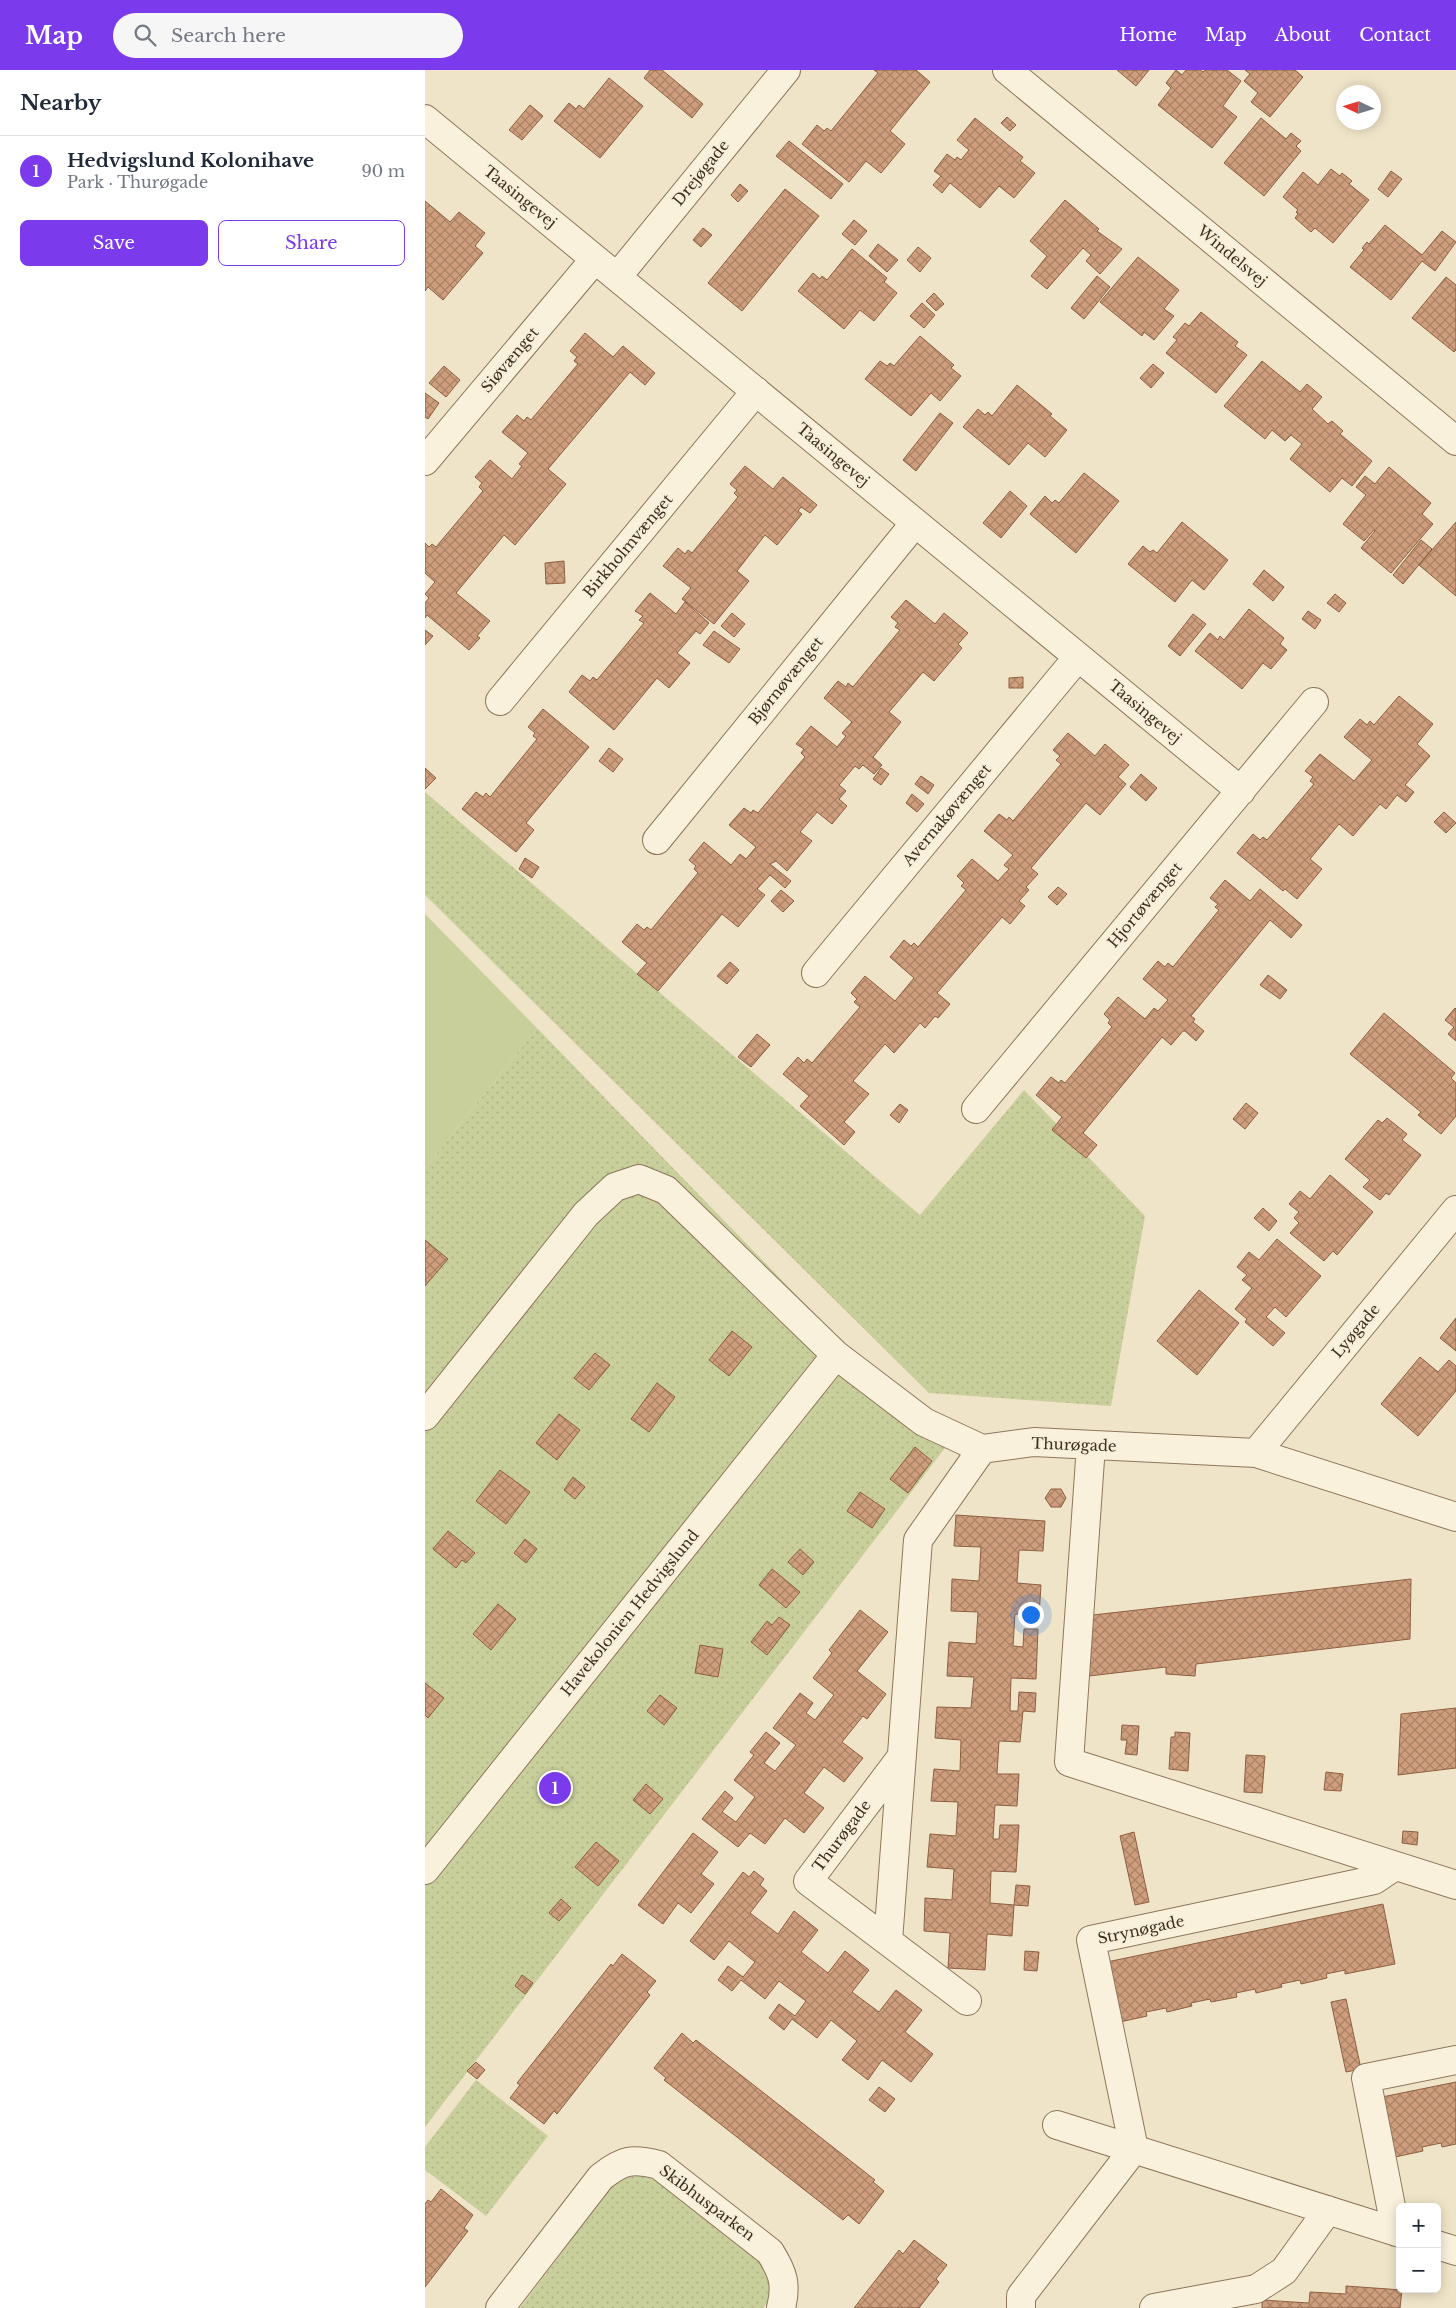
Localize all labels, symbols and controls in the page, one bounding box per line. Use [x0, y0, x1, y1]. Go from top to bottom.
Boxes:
search box [113, 13, 463, 58]
text: Map [25, 21, 83, 50]
icon: search [131, 21, 159, 49]
text: Search here [171, 24, 286, 47]
text: Home [1119, 24, 1177, 46]
text: Map [1205, 24, 1247, 46]
text: About [1275, 24, 1331, 46]
text: Contact [1359, 24, 1431, 46]
north arrow [1336, 85, 1381, 130]
text: Nearby [20, 90, 101, 116]
street label: Drejøgade [668, 136, 733, 209]
text: Hedvigslund Kolonihave [67, 149, 314, 172]
text: 1 [33, 161, 39, 181]
text: 90 m [362, 161, 405, 181]
street label: Taasingevej [480, 161, 561, 232]
text: Park · Thurøgade [67, 172, 208, 192]
button: Save [20, 220, 208, 266]
button: Share [218, 220, 405, 266]
street label: Windelsvej [1193, 220, 1271, 290]
street label: Siøvænget [477, 323, 543, 396]
street label: Taasingevej [793, 419, 873, 490]
street label: Birkholmvænget [579, 490, 677, 601]
street label: Bjørnøvænget [744, 632, 827, 729]
street label: Taasingevej [1105, 676, 1185, 747]
street label: Avernakøvænget [898, 760, 995, 870]
street label: Hjortøvænget [1103, 858, 1186, 951]
street label: Lyøgade [1327, 1300, 1384, 1362]
street label: Thurøgade [1031, 1434, 1117, 1455]
street label: Havekolonien Hedvigslund [557, 1526, 703, 1700]
your location [1018, 1602, 1044, 1628]
pin: 1 [539, 1769, 571, 1807]
street label: Thurøgade [808, 1796, 875, 1875]
street label: Strynøgade [1096, 1911, 1186, 1948]
street label: Skibhusparken [656, 2161, 759, 2245]
map controls [1396, 2203, 1441, 2293]
button: + [1396, 2203, 1441, 2248]
button: − [1396, 2248, 1441, 2293]

